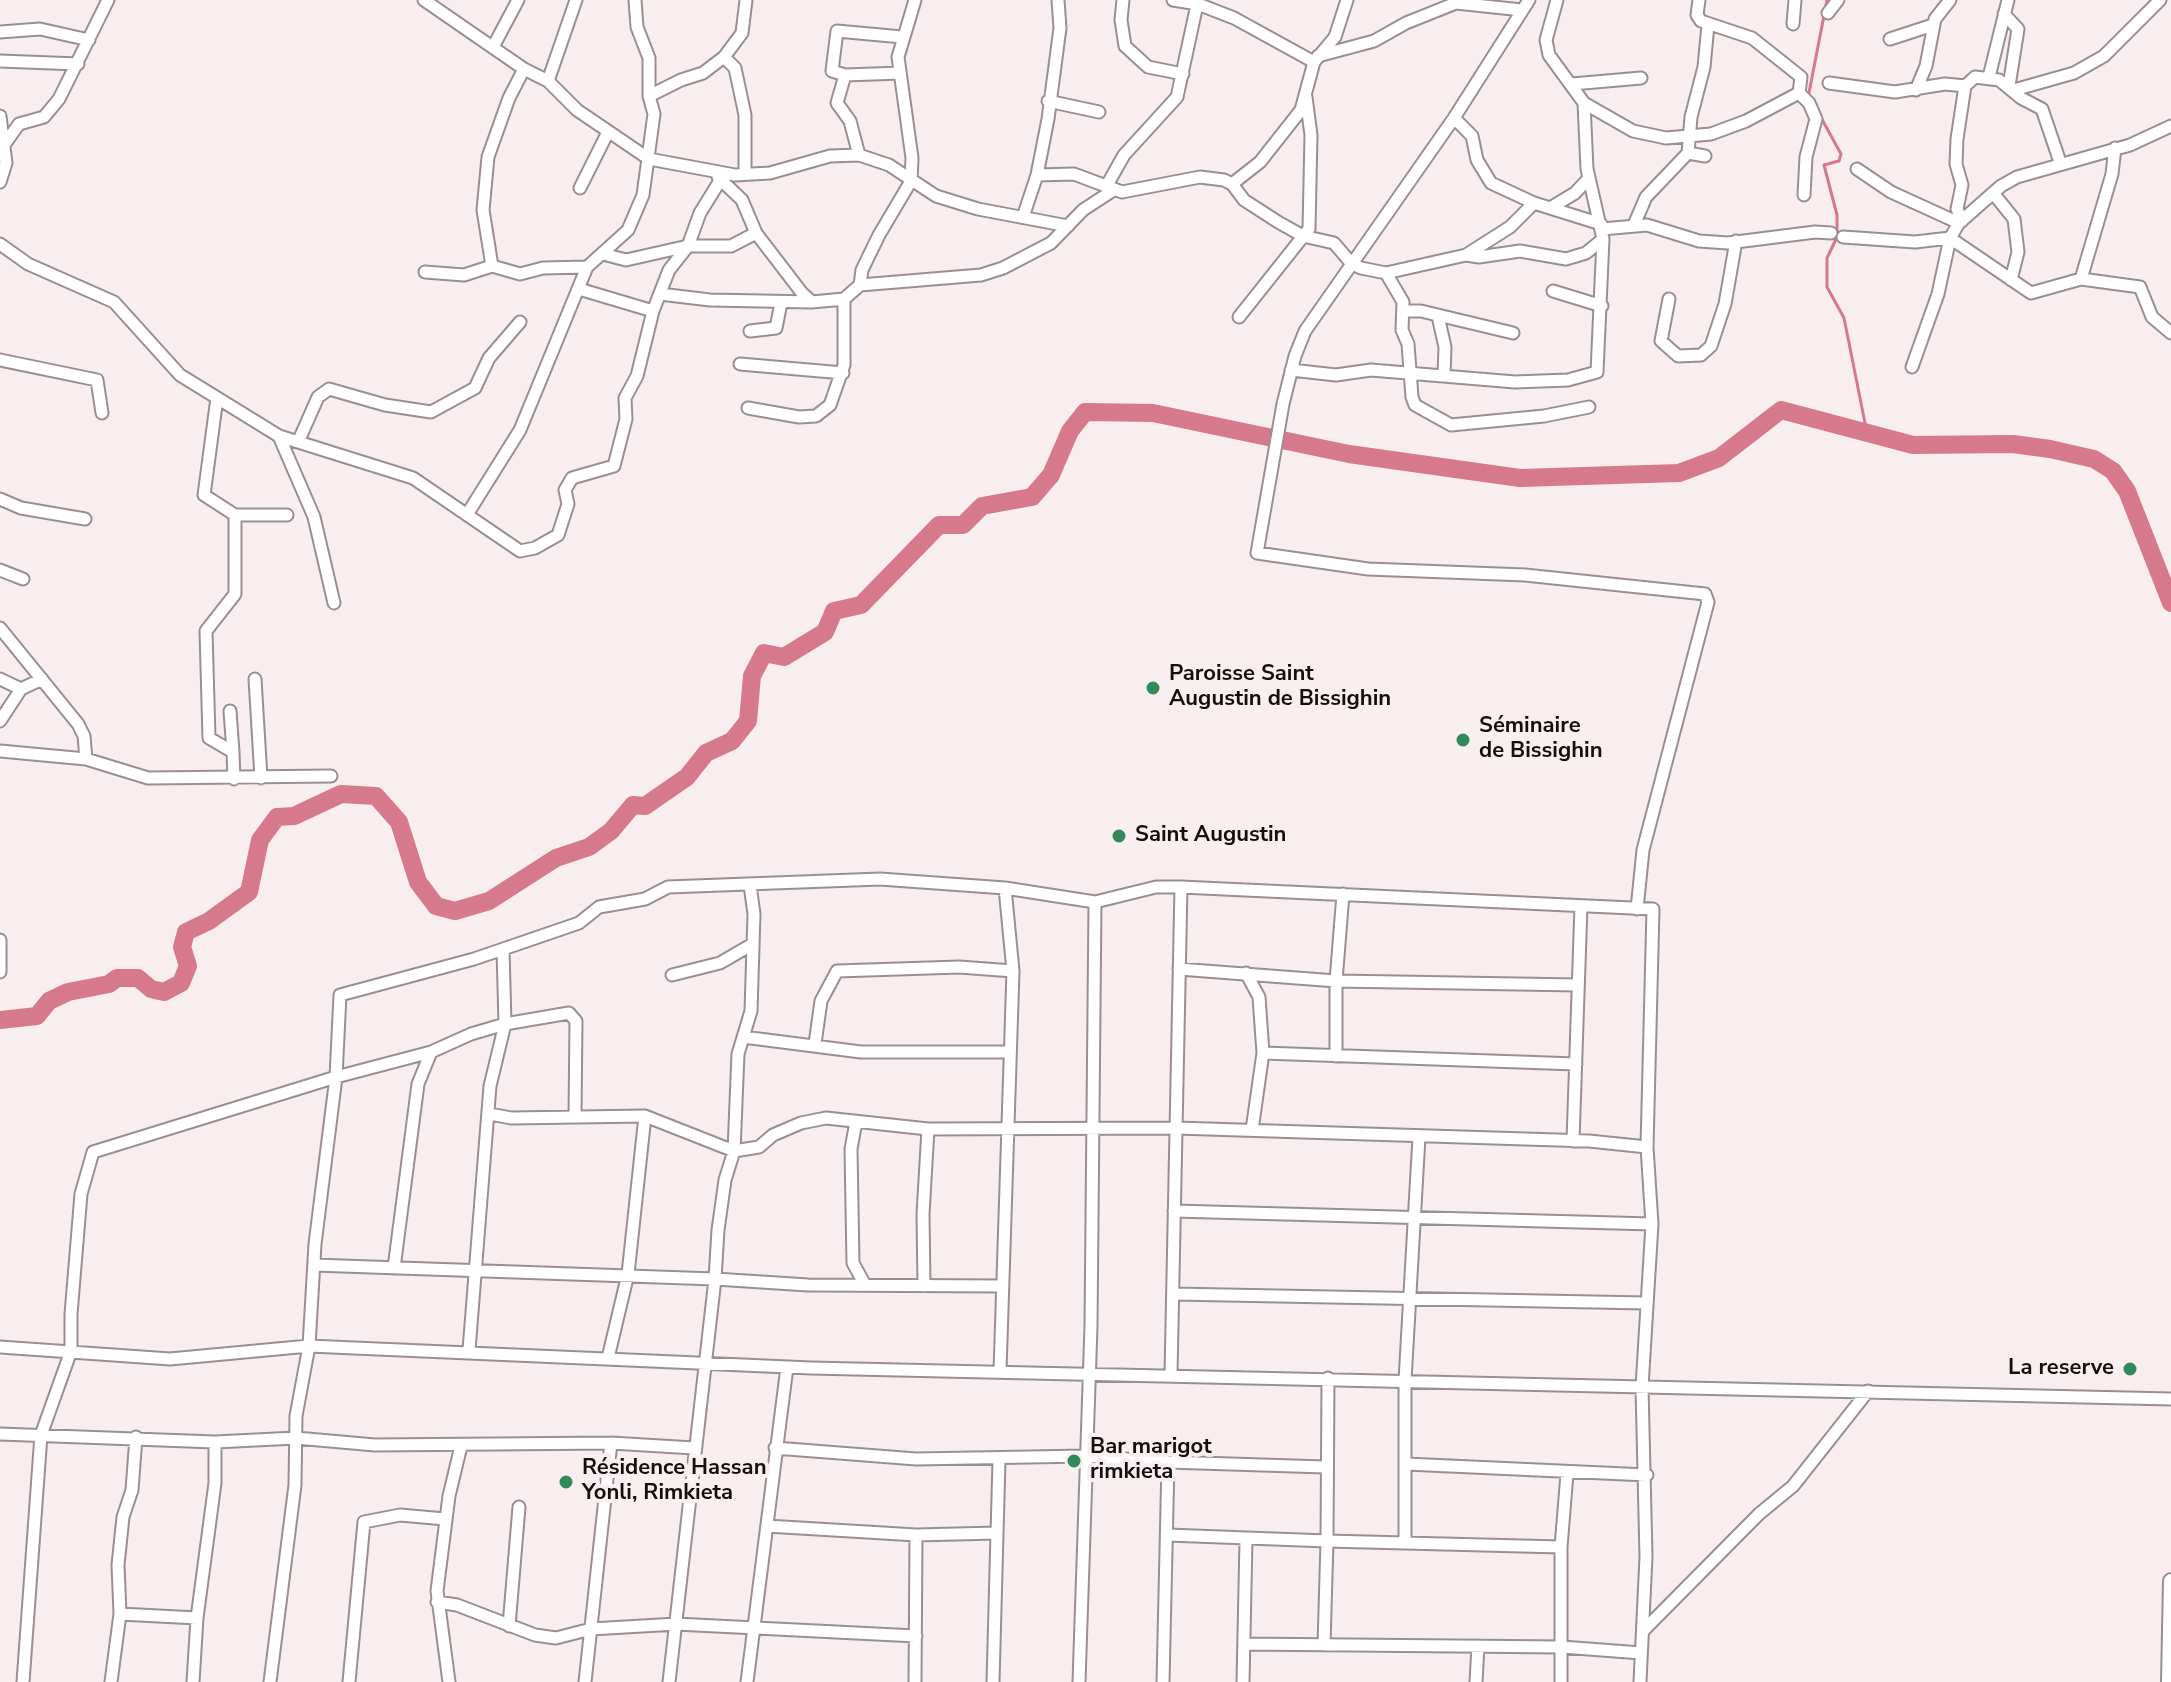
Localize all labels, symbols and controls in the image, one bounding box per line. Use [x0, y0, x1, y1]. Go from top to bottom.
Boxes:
place label: Paroisse Saint Augustin de Bissighin [1169, 662, 1391, 714]
marker: Paroisse Saint Augustin de Bissighin [1144, 679, 1162, 697]
place label: Séminaire de Bissighin [1479, 714, 1603, 766]
marker: Séminaire de Bissighin [1454, 731, 1472, 749]
place label: Saint Augustin [1135, 823, 1286, 849]
marker: Saint Augustin [1110, 827, 1128, 845]
place label: La reserve [2008, 1356, 2114, 1382]
marker: La reserve [2121, 1360, 2139, 1378]
place label: Bar marigot rimkieta [1090, 1435, 1212, 1486]
marker: Bar marigot rimkieta [1065, 1452, 1083, 1470]
place label: Résidence Hassan Yonli, Rimkieta [582, 1456, 767, 1508]
marker: Résidence Hassan Yonli, Rimkieta [557, 1473, 575, 1491]

